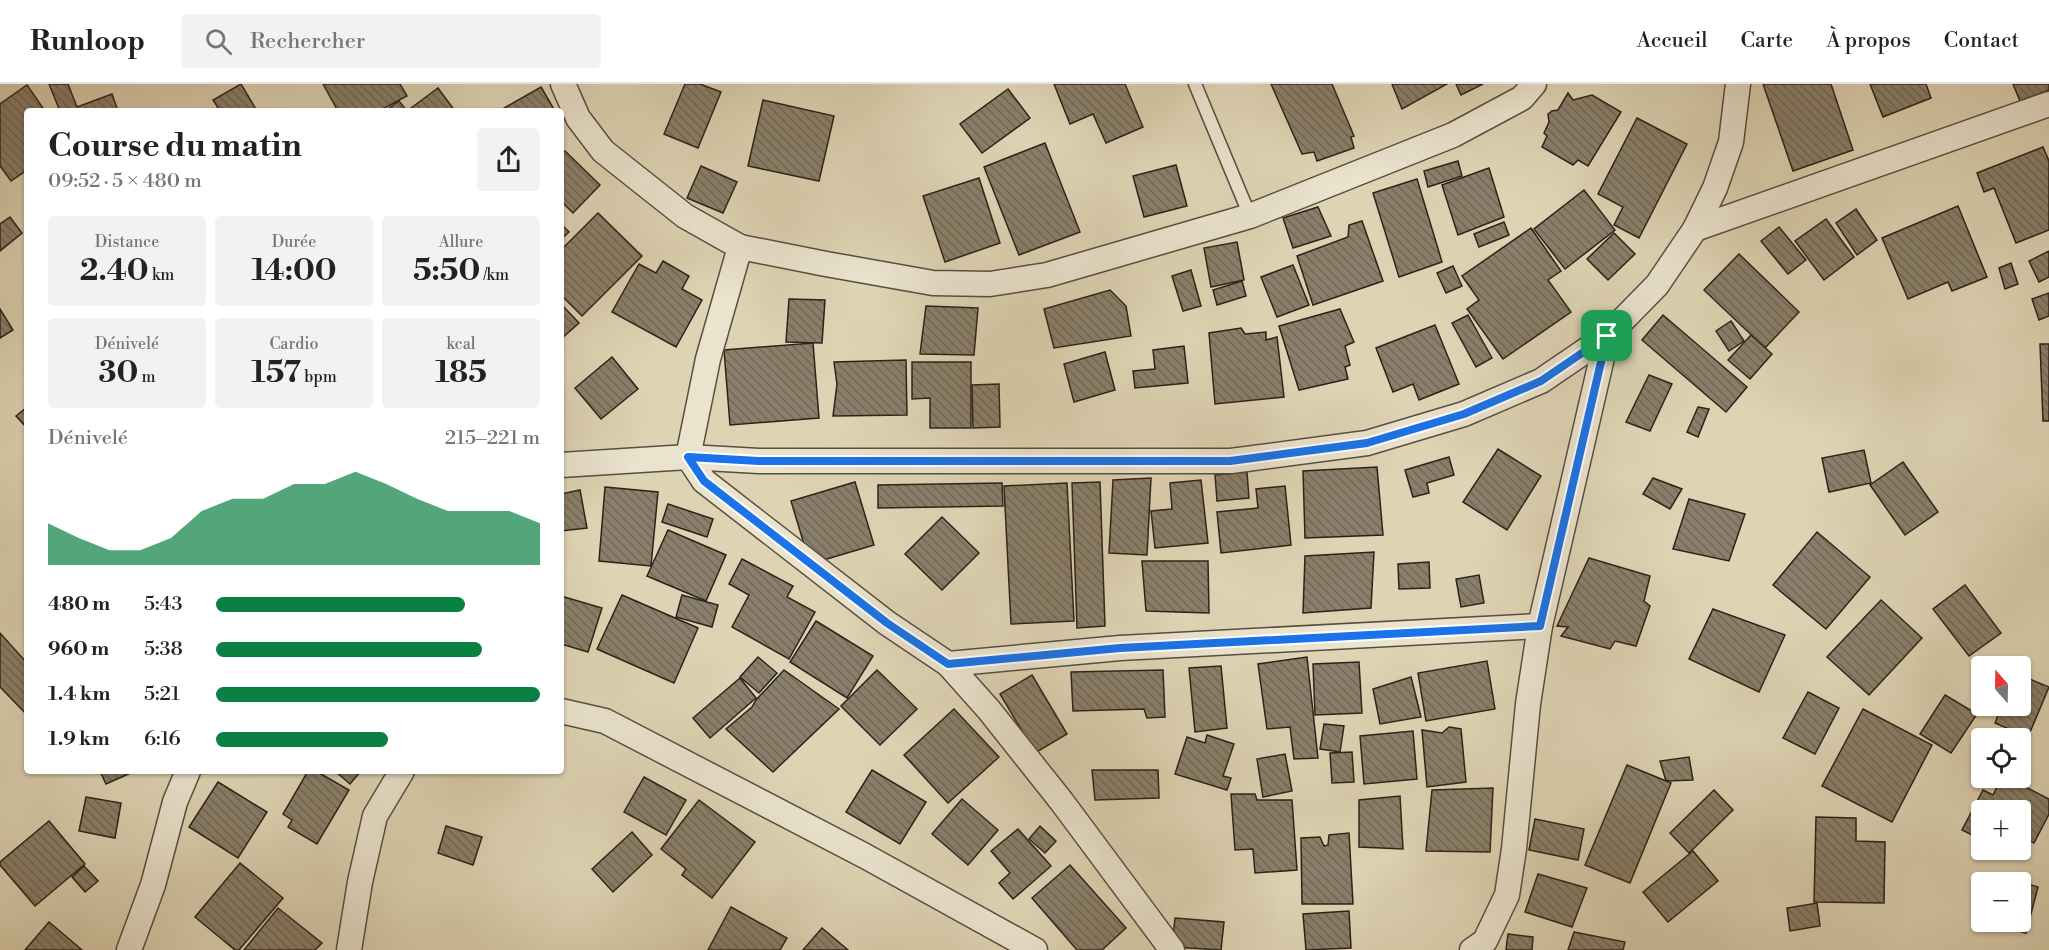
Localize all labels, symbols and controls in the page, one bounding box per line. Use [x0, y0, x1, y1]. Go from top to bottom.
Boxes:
search box [181, 14, 601, 68]
text: Runloop [30, 24, 145, 59]
icon: search [202, 25, 235, 58]
text: Rechercher [250, 28, 365, 55]
text: Accueil [1637, 28, 1708, 54]
text: Carte [1741, 28, 1793, 54]
text: À propos [1826, 28, 1911, 54]
text: Contact [1944, 28, 2019, 54]
text: Course du matin [48, 126, 302, 167]
button: share [477, 128, 540, 191]
text: 09:52 · 5 × 480 m [48, 169, 202, 194]
text: Distance [95, 232, 159, 252]
text: Durée [272, 232, 316, 252]
text: Allure [439, 232, 483, 252]
text: 2.40 [80, 252, 149, 290]
text: 14:00 [251, 252, 337, 290]
text: 5:50 [413, 252, 480, 290]
text: km [149, 265, 174, 285]
text: /km [480, 265, 509, 285]
pin [1581, 310, 1632, 361]
icon: arrive [1590, 319, 1623, 352]
text: Dénivelé [95, 334, 159, 354]
text: Cardio [269, 334, 319, 354]
text: kcal [446, 334, 476, 354]
text: 30 [98, 354, 138, 392]
text: 157 [251, 354, 301, 392]
text: 185 [435, 354, 487, 392]
text: m [138, 367, 156, 387]
text: bpm [301, 367, 337, 387]
text: Dénivelé [48, 426, 128, 451]
text: 215–221 m [445, 426, 540, 451]
text: 480 m [48, 592, 110, 617]
text: 5:43 [144, 592, 182, 617]
text: 960 m [48, 637, 109, 662]
text: 5:38 [144, 637, 183, 662]
north arrow [1971, 656, 2031, 716]
map controls [1971, 656, 2031, 932]
text: 1.4 km [48, 682, 110, 707]
text: 5:21 [144, 682, 180, 707]
text: 1.9 km [48, 727, 110, 752]
text: 6:16 [144, 727, 181, 752]
button: locate [1971, 728, 2031, 788]
button: + [1971, 800, 2031, 860]
button: − [1971, 872, 2031, 932]

